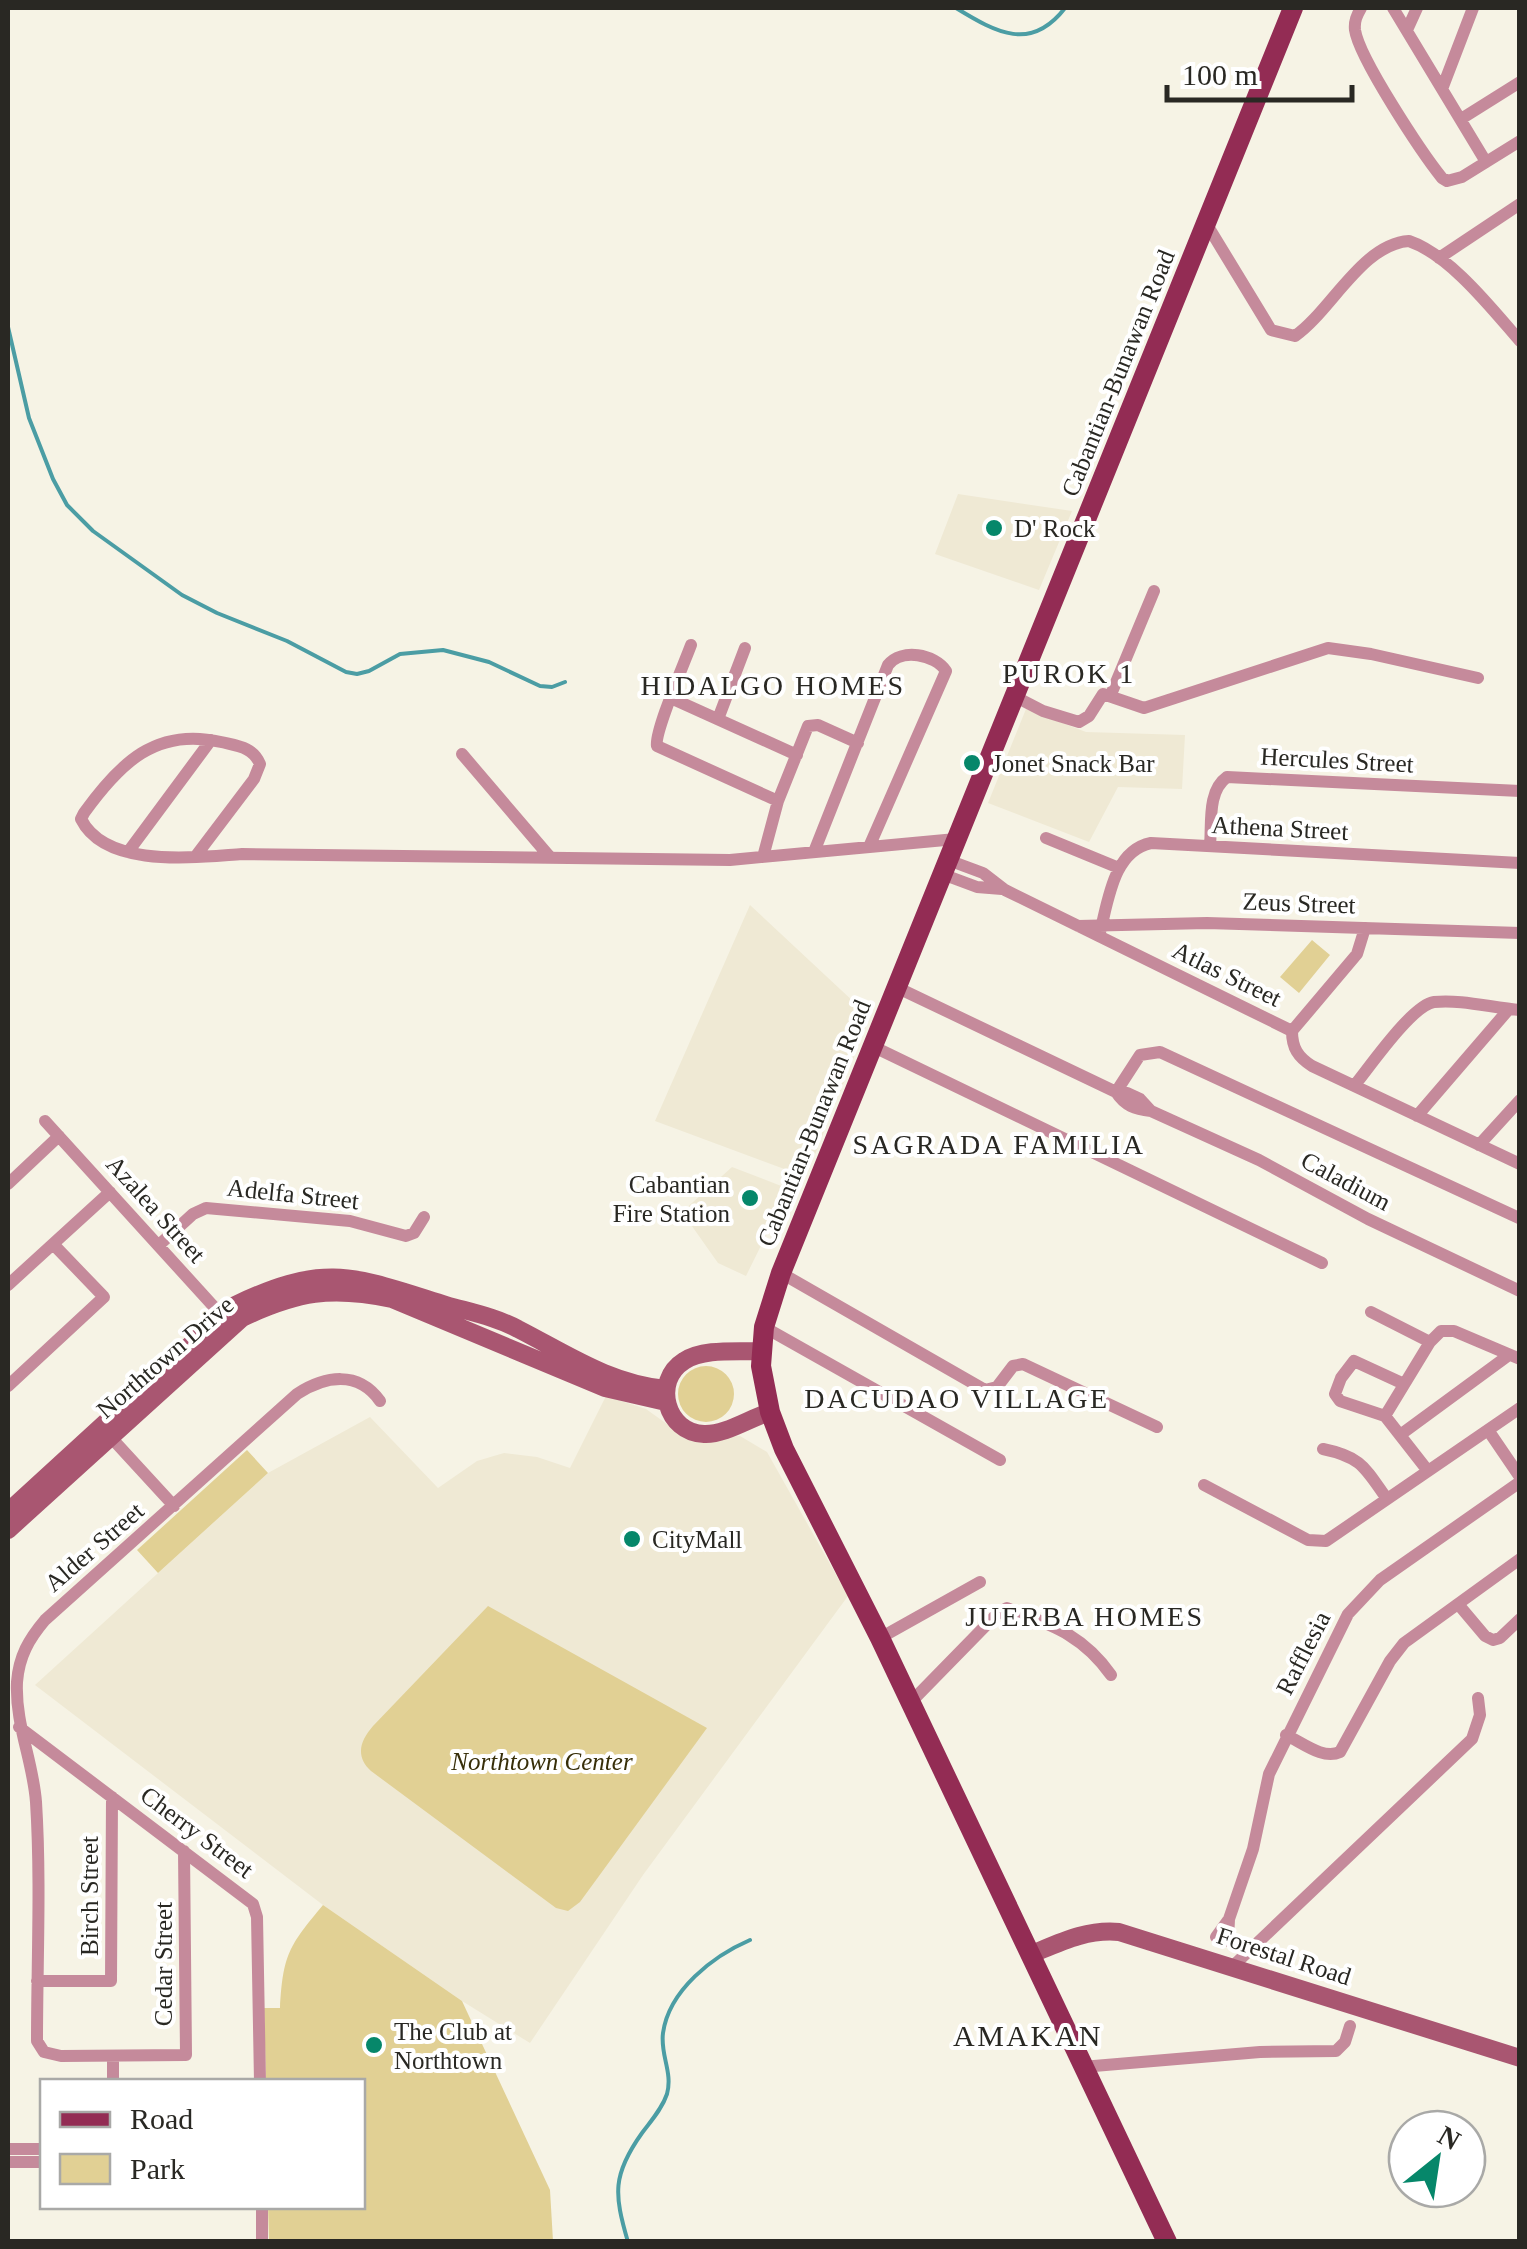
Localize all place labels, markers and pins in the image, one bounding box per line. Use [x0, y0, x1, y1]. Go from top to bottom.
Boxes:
place label: D' Rock [1014, 515, 1096, 542]
marker: D' Rock [983, 517, 1005, 539]
place label: Jonet Snack Bar [992, 750, 1155, 777]
marker: Jonet Snack Bar [961, 752, 983, 774]
place label: Cabantian Fire Station [613, 1171, 730, 1227]
marker: Cabantian Fire Station [739, 1187, 761, 1209]
place label: CityMall [652, 1526, 742, 1553]
marker: CityMall [621, 1528, 643, 1550]
place label: The Club at Northtown [394, 2018, 512, 2074]
marker: The Club at Northtown [363, 2034, 385, 2056]

